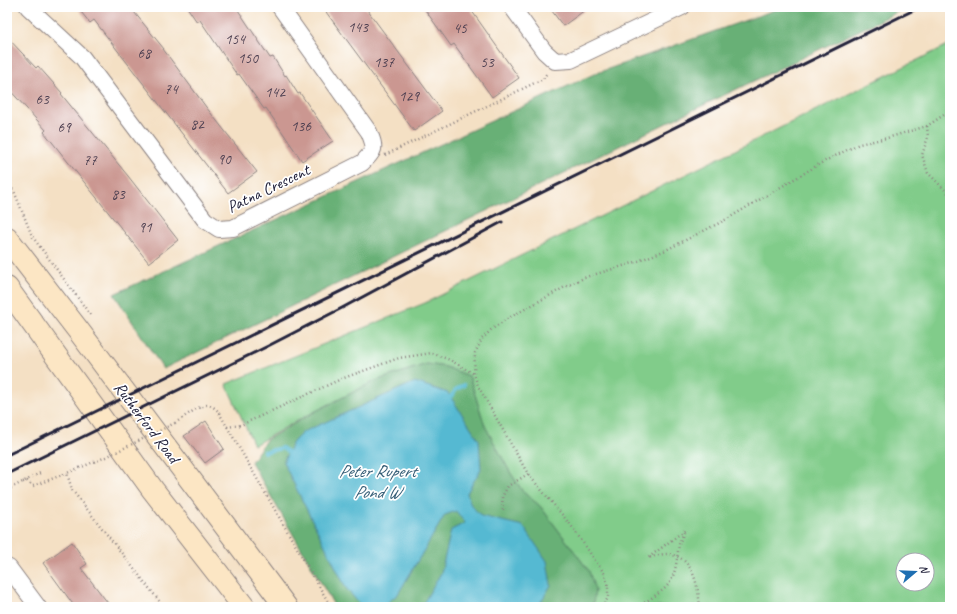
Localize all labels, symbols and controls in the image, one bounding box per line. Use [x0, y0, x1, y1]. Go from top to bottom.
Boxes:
house number: 143 [348, 18, 369, 37]
house number: 45 [453, 19, 468, 38]
house number: 154 [225, 30, 246, 49]
house number: 68 [137, 44, 152, 63]
house number: 150 [238, 49, 259, 68]
house number: 137 [374, 53, 395, 72]
house number: 53 [480, 53, 495, 72]
house number: 74 [164, 80, 179, 99]
house number: 142 [265, 83, 286, 102]
house number: 129 [399, 87, 420, 106]
house number: 63 [35, 90, 50, 109]
house number: 82 [190, 115, 205, 134]
house number: 136 [291, 117, 312, 136]
house number: 69 [57, 118, 72, 137]
house number: 90 [217, 150, 232, 169]
house number: 77 [83, 151, 98, 170]
street label: Patna Crescent [224, 158, 315, 217]
house number: 83 [111, 185, 126, 204]
house number: 91 [138, 218, 153, 237]
street label: Rutherford Road [109, 378, 185, 469]
water label: Peter Rupert Pond W [338, 460, 420, 503]
north arrow [895, 552, 935, 592]
text: N [917, 563, 933, 576]

